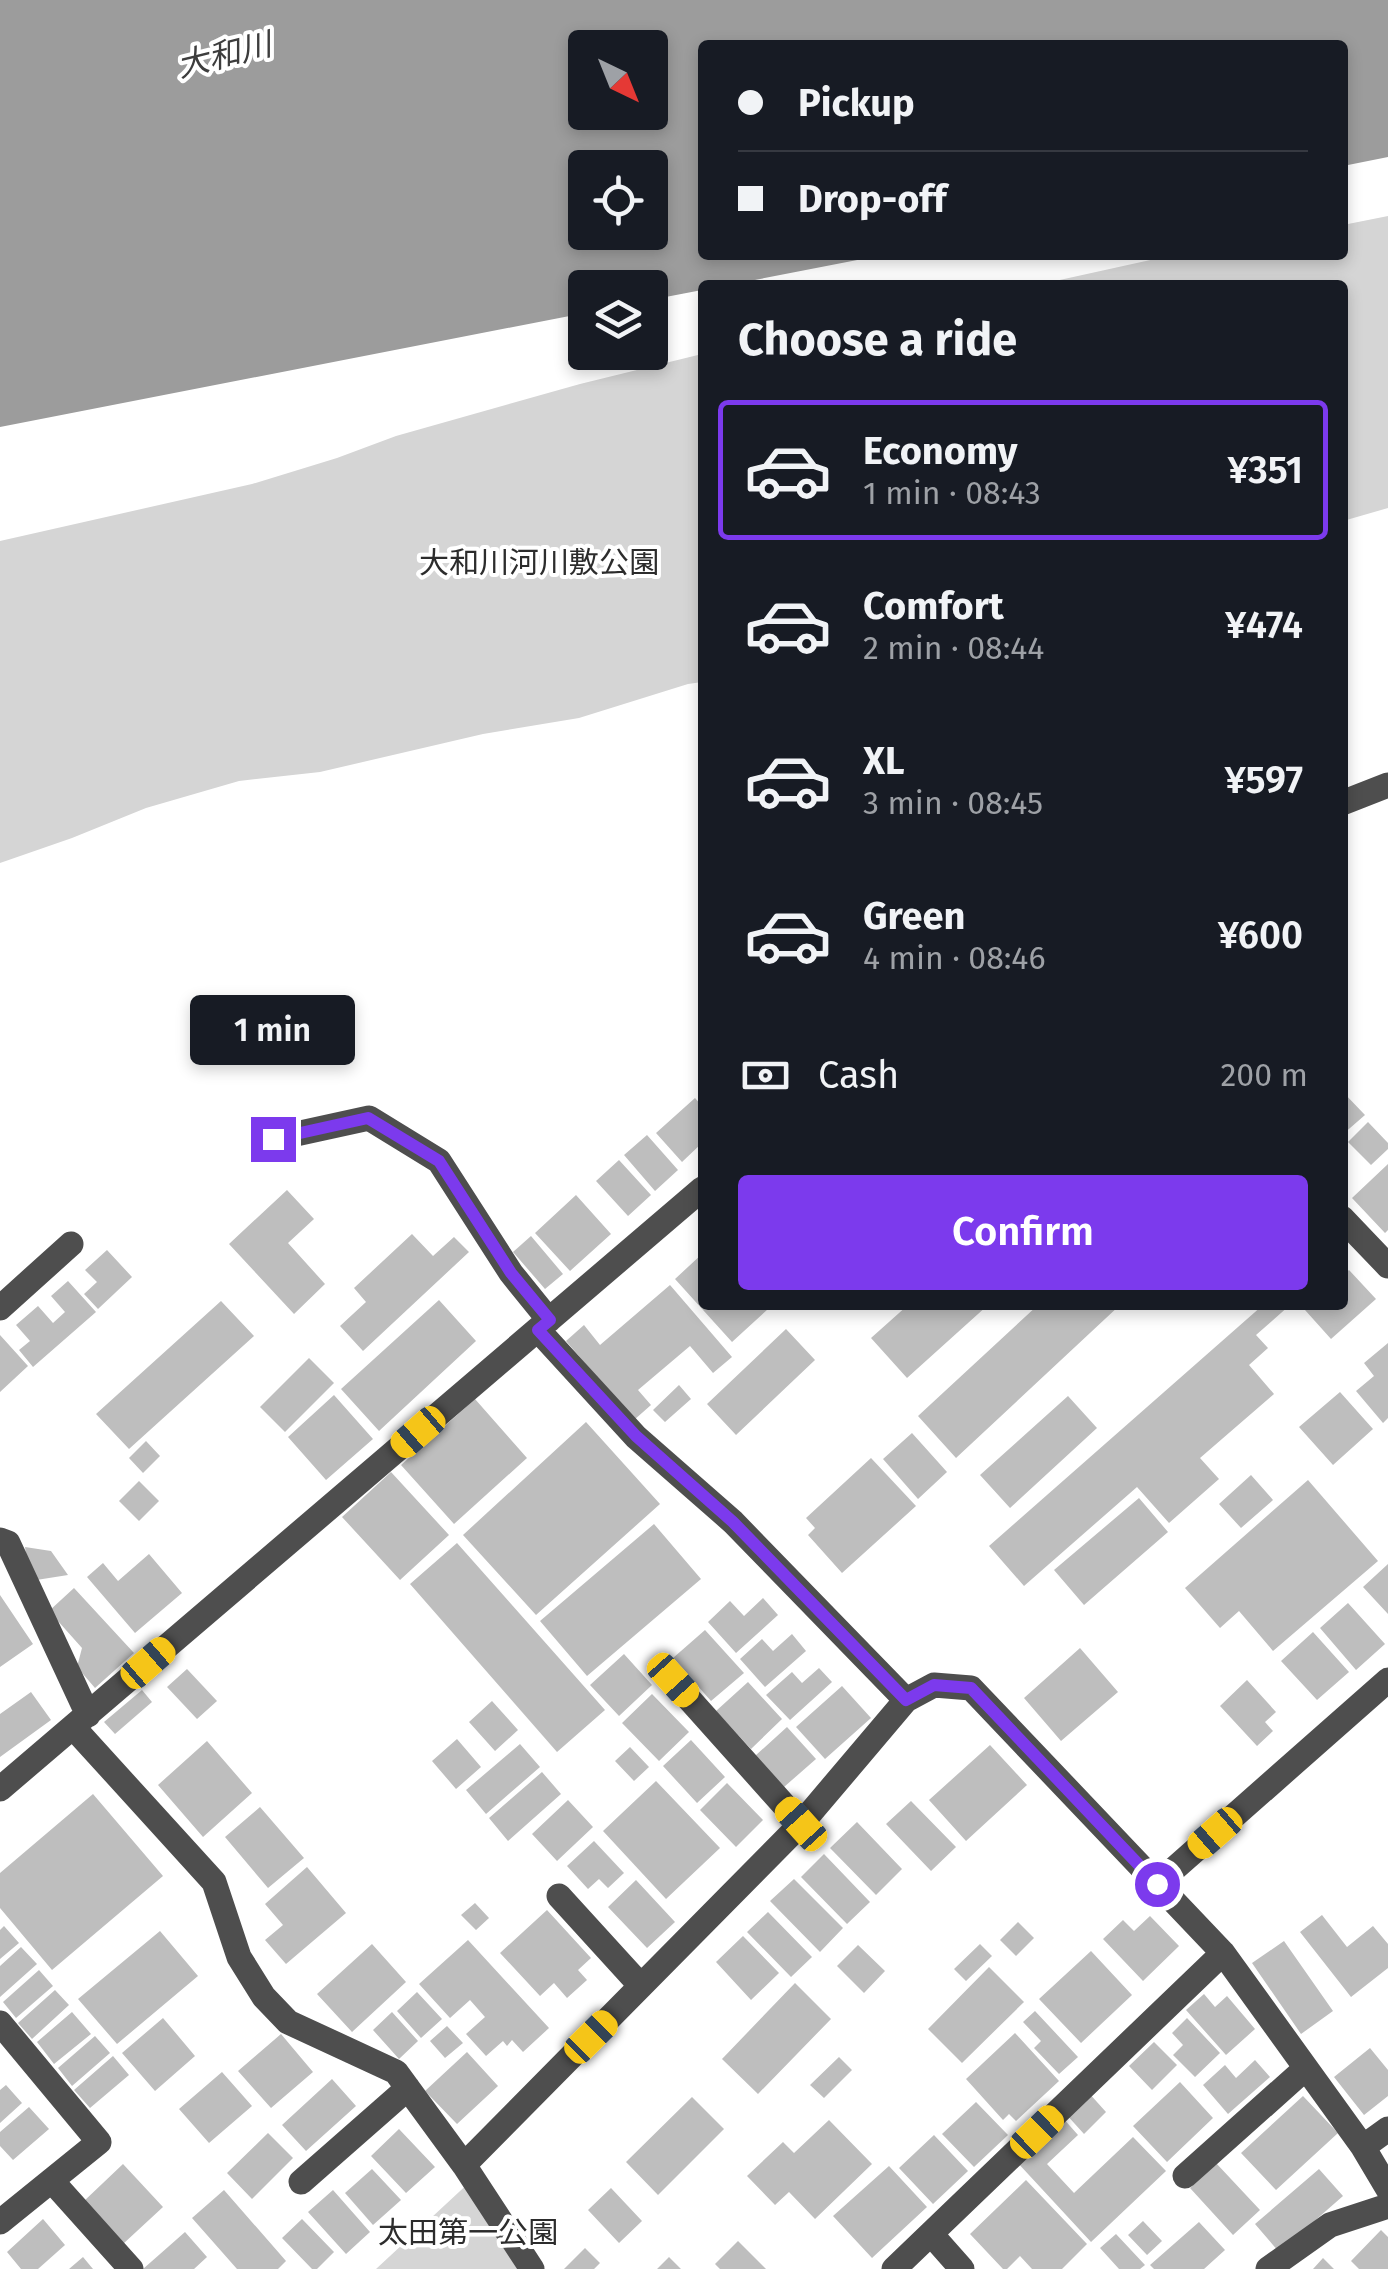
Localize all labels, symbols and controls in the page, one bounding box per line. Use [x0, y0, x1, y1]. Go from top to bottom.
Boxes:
water label: 大和川 [173, 24, 278, 85]
north arrow [568, 30, 668, 130]
map controls [568, 30, 668, 370]
text: Pickup [798, 80, 915, 126]
button: locate [568, 150, 668, 250]
text: Drop-off [798, 176, 946, 222]
button: layers [568, 270, 668, 370]
text: Choose a ride [738, 313, 1017, 367]
icon: car [743, 425, 833, 515]
text: Economy [863, 428, 1018, 474]
text: ¥351 [1227, 447, 1303, 493]
text: 1 min · 08:43 [863, 474, 1041, 512]
park label: 大和川河川敷公園 [419, 545, 659, 581]
icon: car [743, 580, 833, 670]
text: Comfort [863, 583, 1004, 629]
text: ¥474 [1225, 602, 1303, 648]
text: 2 min · 08:44 [863, 629, 1044, 667]
icon: car [743, 735, 833, 825]
text: XL [863, 738, 905, 784]
text: ¥597 [1225, 757, 1303, 803]
text: 3 min · 08:45 [863, 784, 1043, 822]
icon: car [743, 890, 833, 980]
text: Green [863, 893, 966, 939]
text: ¥600 [1218, 912, 1303, 958]
text: 4 min · 08:46 [863, 939, 1045, 977]
callout: 1 min [190, 994, 356, 1064]
text: 1 min [234, 1011, 311, 1049]
icon: cash [738, 1048, 793, 1103]
text: Cash [818, 1052, 899, 1098]
text: 200 m [1221, 1056, 1308, 1094]
route end [251, 1117, 296, 1162]
button: Confirm [738, 1175, 1308, 1290]
car [386, 1401, 450, 1463]
car [116, 1632, 180, 1694]
car [642, 1648, 704, 1712]
car [770, 1792, 832, 1856]
car [1183, 1802, 1247, 1864]
route start [1135, 1862, 1180, 1907]
car [559, 2005, 623, 2069]
car [1005, 2100, 1069, 2164]
park label: 太田第一公園 [378, 2215, 558, 2251]

